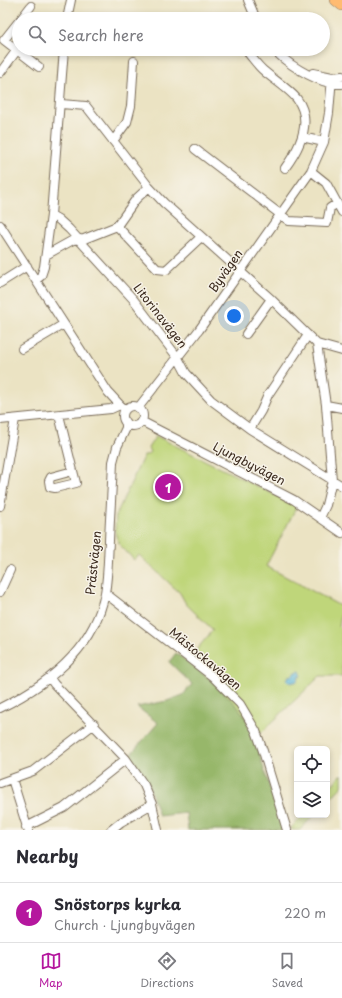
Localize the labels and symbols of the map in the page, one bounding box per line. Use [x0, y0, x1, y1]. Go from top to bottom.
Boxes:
street label: Byvägen [204, 245, 247, 296]
street label: Litorinavägen [130, 279, 192, 352]
your location [224, 306, 244, 326]
street label: Ljungbyvägen [210, 437, 289, 489]
pin: 1 [155, 472, 181, 502]
street label: Prästvägen [81, 530, 105, 596]
street label: Mästockavägen [166, 623, 246, 694]

